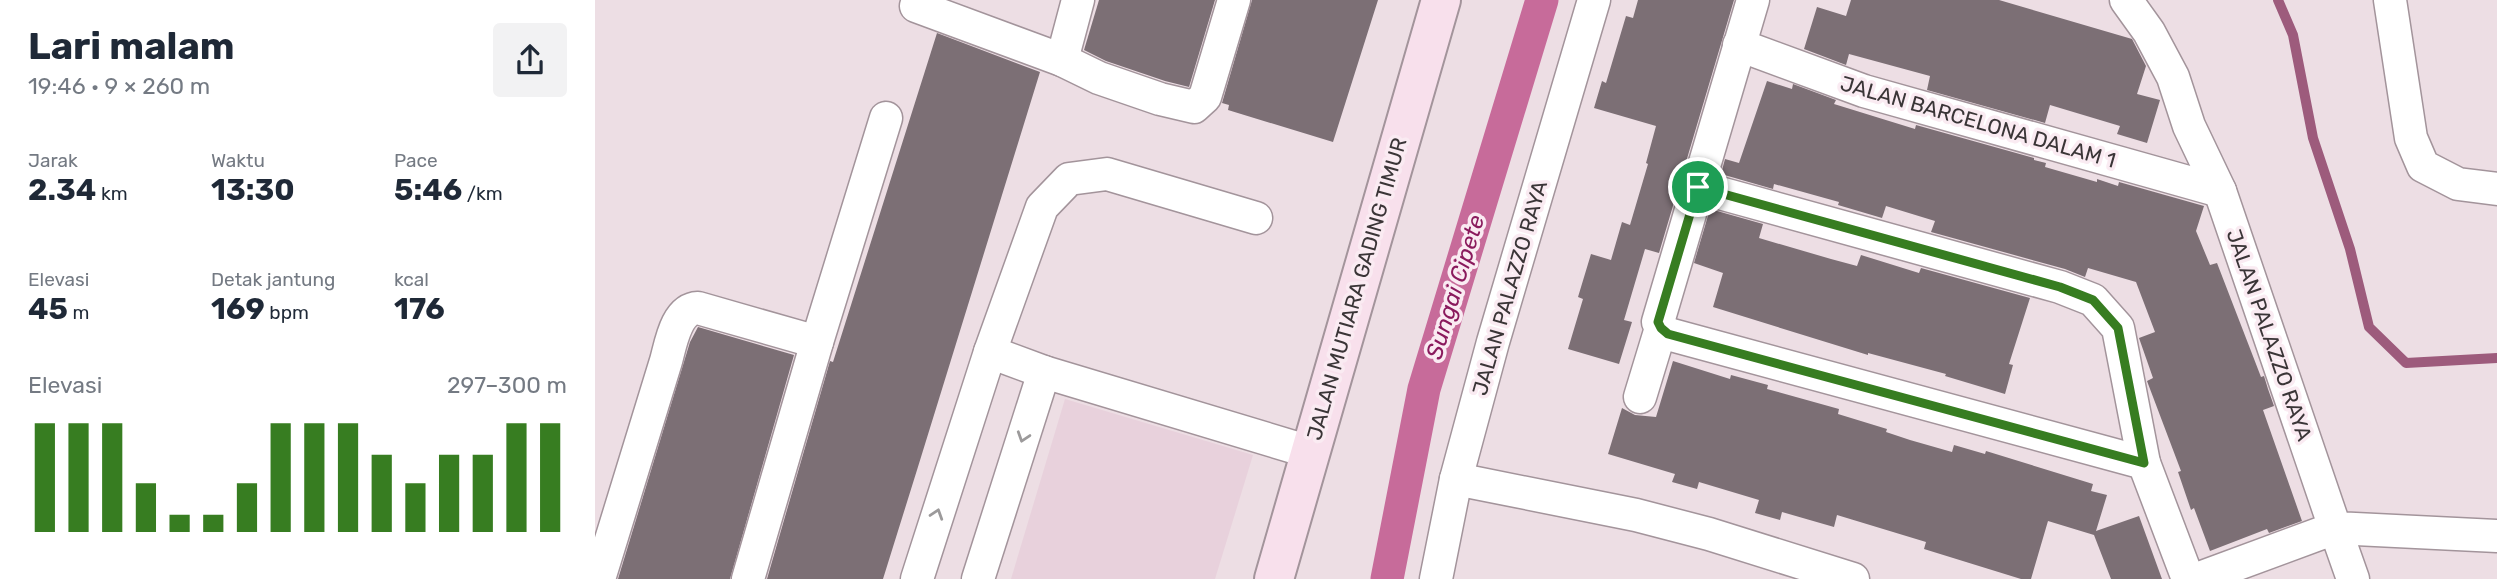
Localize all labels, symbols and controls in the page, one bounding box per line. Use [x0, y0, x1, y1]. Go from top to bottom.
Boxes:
text: Lari malam [28, 23, 235, 69]
button: share [493, 23, 567, 97]
street label: JALAN BARCELONA DALAM 1 [1838, 70, 2119, 173]
text: 19:46 · 9 × 260 m [28, 72, 210, 100]
street label: JALAN MUTIARA GADING TIMUR [1301, 135, 1412, 443]
text: Jarak [28, 149, 78, 172]
text: Waktu [211, 149, 265, 172]
text: Pace [394, 149, 438, 172]
pin [1668, 157, 1728, 217]
icon: arrive [1679, 168, 1717, 206]
text: 2.34 [28, 172, 96, 208]
text: 13:30 [211, 172, 295, 208]
text: 5:46 [394, 172, 462, 208]
street label: JALAN PALAZZO RAYA [1467, 178, 1552, 398]
text: km [96, 182, 128, 205]
text: /km [462, 182, 503, 205]
water label: Sungai Cipete [1420, 211, 1490, 363]
street label: JALAN PALAZZO RAYA [2221, 226, 2317, 444]
text: Elevasi [28, 268, 89, 291]
text: Detak jantung [211, 268, 335, 291]
text: kcal [394, 268, 429, 291]
text: 45 [28, 291, 68, 327]
text: 169 [211, 291, 265, 327]
text: 176 [394, 291, 445, 327]
text: m [68, 301, 89, 324]
text: bpm [265, 301, 309, 324]
text: Elevasi [28, 371, 102, 399]
text: 297–300 m [447, 371, 567, 399]
one-way arrow [1017, 431, 1031, 443]
one-way arrow [929, 508, 944, 520]

